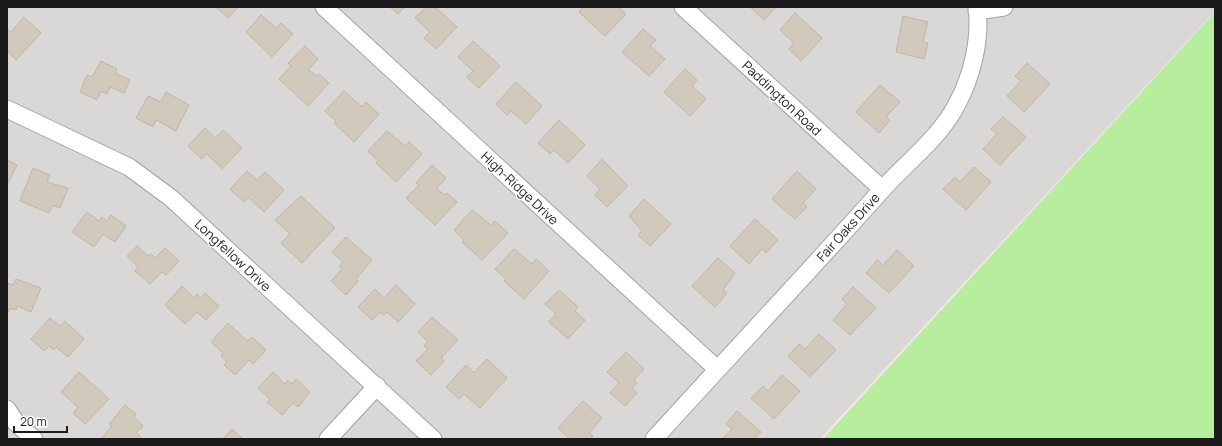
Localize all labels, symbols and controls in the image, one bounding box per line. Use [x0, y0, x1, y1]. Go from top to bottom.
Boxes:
street label: Paddington Road [738, 56, 826, 140]
street label: High-Ridge Drive [477, 147, 563, 229]
street label: Fair Oaks Drive [812, 189, 884, 265]
street label: Longfellow Drive [191, 215, 275, 295]
scale bar [14, 408, 67, 434]
text: 20 m [20, 413, 47, 430]

